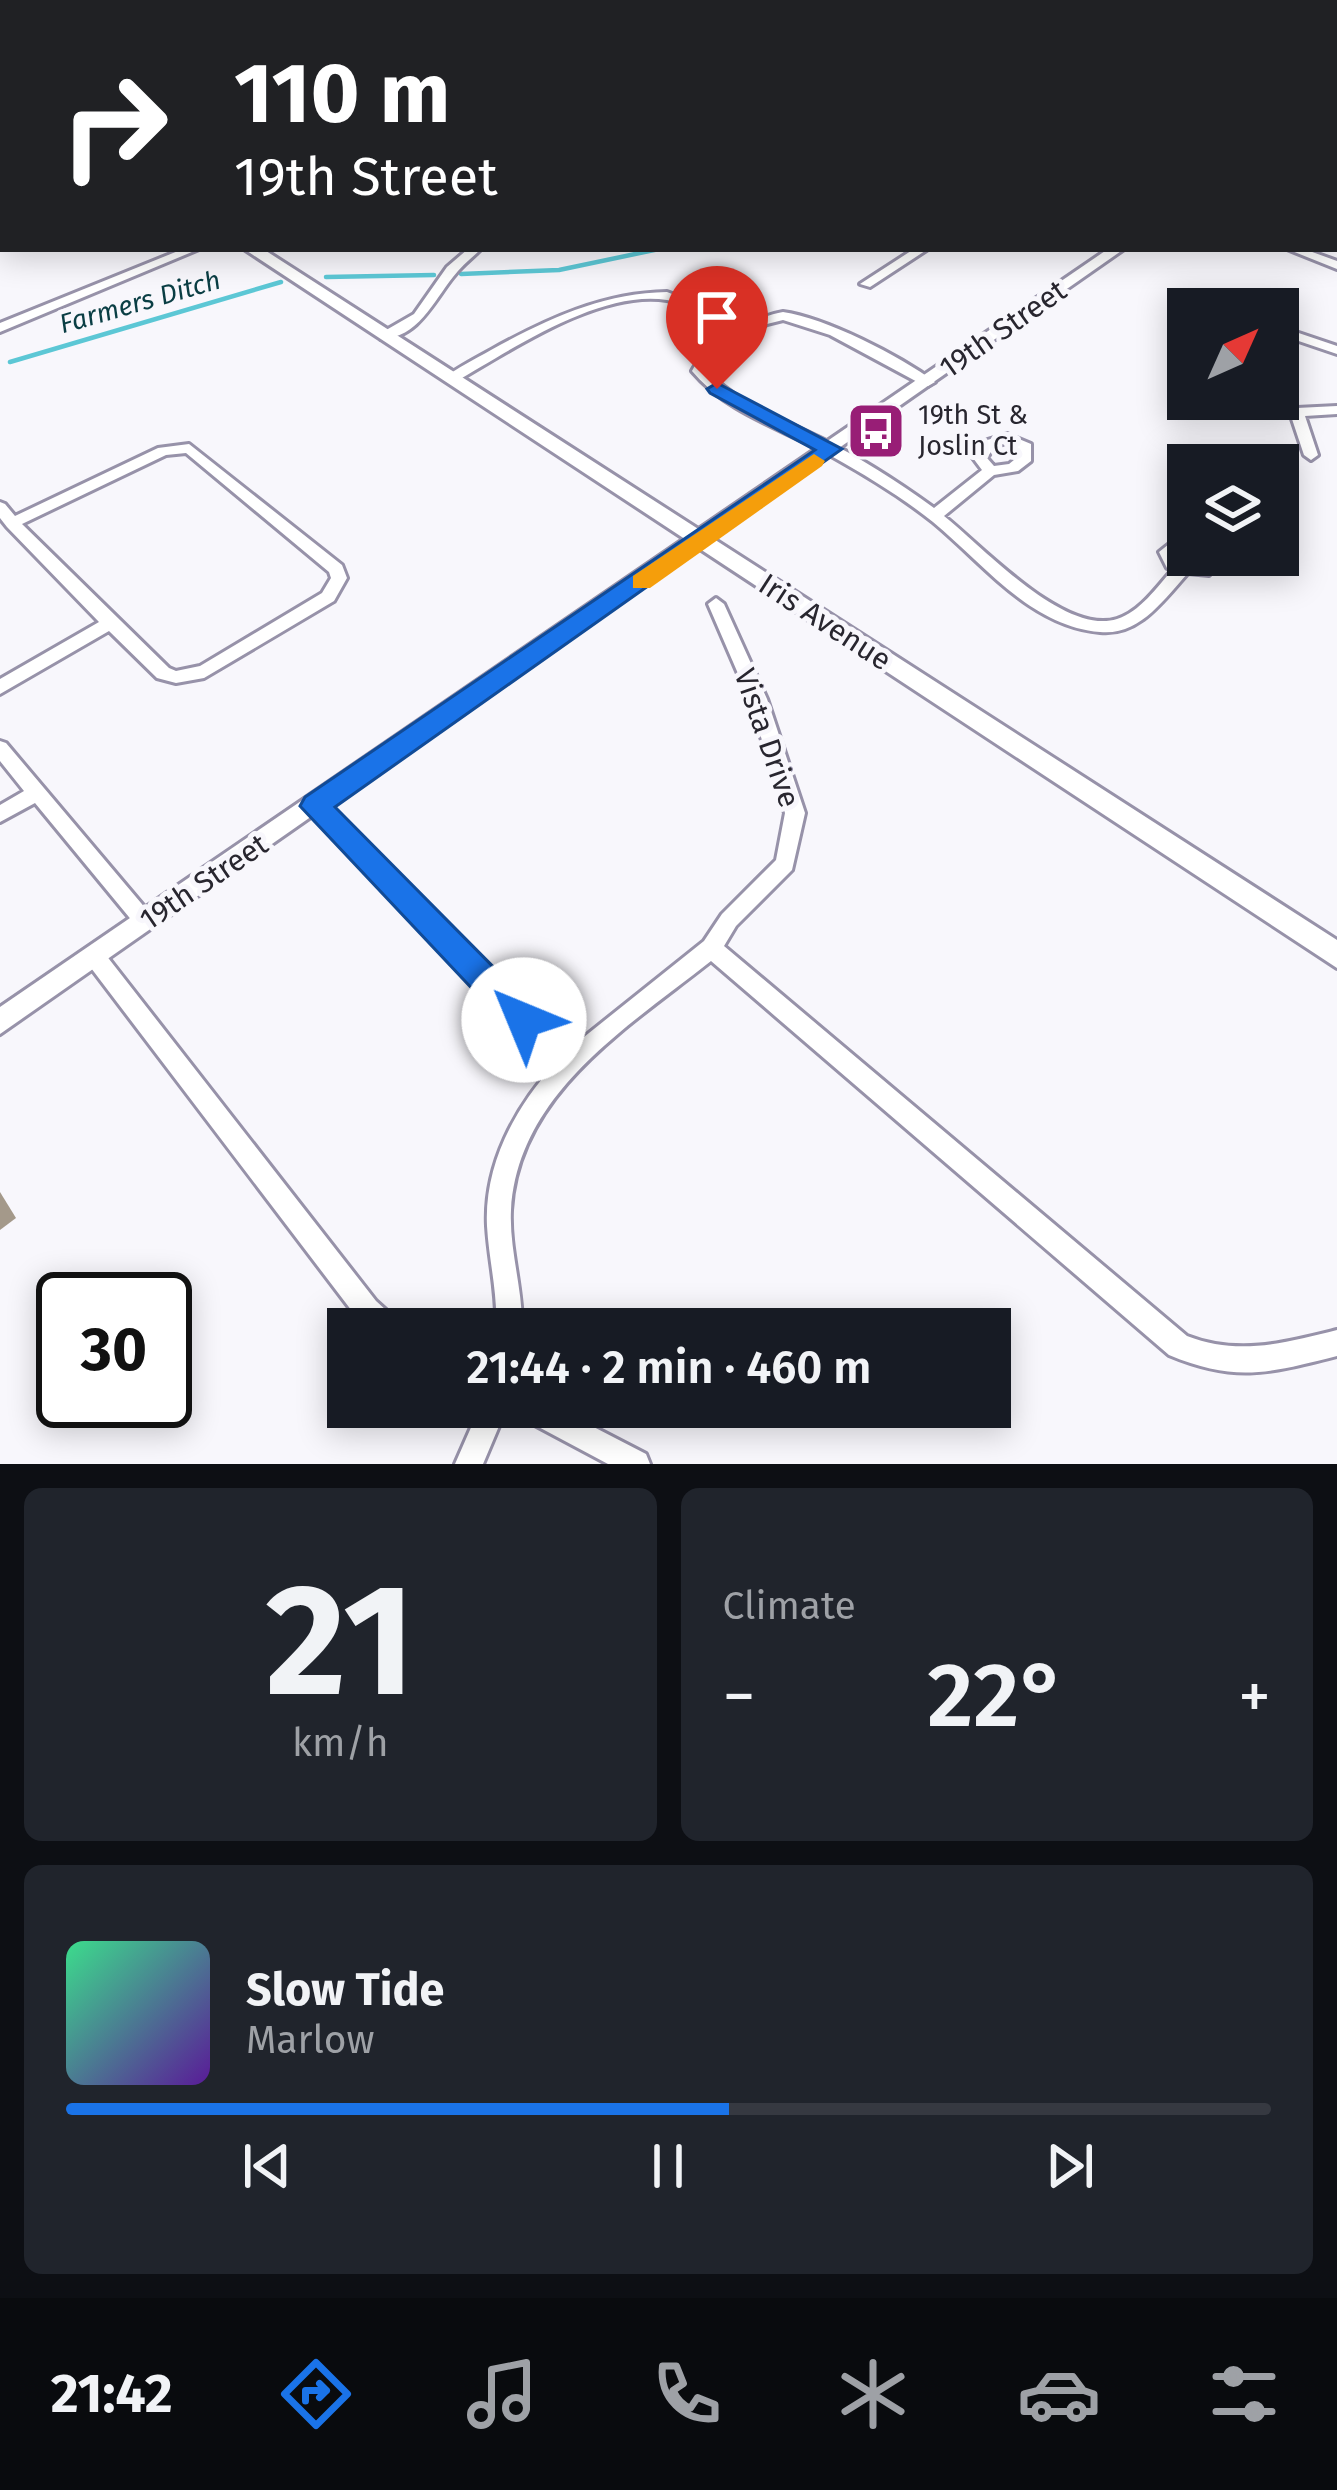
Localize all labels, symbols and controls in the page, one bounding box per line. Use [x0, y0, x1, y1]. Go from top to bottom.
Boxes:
text: 110 m [234, 43, 450, 144]
icon: right [36, 48, 192, 204]
text: 19th Street [234, 145, 498, 209]
water label: Farmers Ditch [56, 264, 224, 340]
pin [666, 266, 768, 389]
street label: 19th Street [933, 272, 1073, 386]
icon: arrive [684, 284, 750, 350]
north arrow [1167, 288, 1299, 420]
map controls [1167, 288, 1299, 576]
place label: 19th St & Joslin Ct [918, 399, 1028, 462]
bus stop icon: 19th St & Joslin Ct [845, 400, 907, 462]
button: layers [1167, 444, 1299, 576]
street label: Iris Avenue [752, 566, 898, 678]
street label: Vista Drive [726, 664, 808, 812]
street label: 19th Street [133, 826, 275, 938]
position arrow [461, 957, 587, 1083]
speed limit sign: 30 [36, 1272, 192, 1428]
text: 21:44 · 2 min · 460 m [467, 1341, 871, 1395]
text: 21 [265, 1548, 415, 1735]
text: Climate [723, 1583, 856, 1629]
text: 22° [927, 1642, 1066, 1750]
text: − [723, 1657, 756, 1736]
text: + [1238, 1657, 1271, 1736]
text: km/h [292, 1720, 389, 1766]
text: Slow Tide [246, 1963, 444, 2017]
text: Marlow [246, 2017, 375, 2063]
icon: previous [234, 2133, 300, 2199]
icon: pause [635, 2133, 701, 2199]
icon: next [1037, 2133, 1103, 2199]
icon: directions [274, 2352, 358, 2436]
icon: music [460, 2352, 544, 2436]
icon: phone [645, 2352, 729, 2436]
icon: climate [831, 2352, 915, 2436]
icon: car [1017, 2352, 1101, 2436]
icon: filters [1202, 2352, 1286, 2436]
text: 21:42 [51, 2362, 173, 2426]

